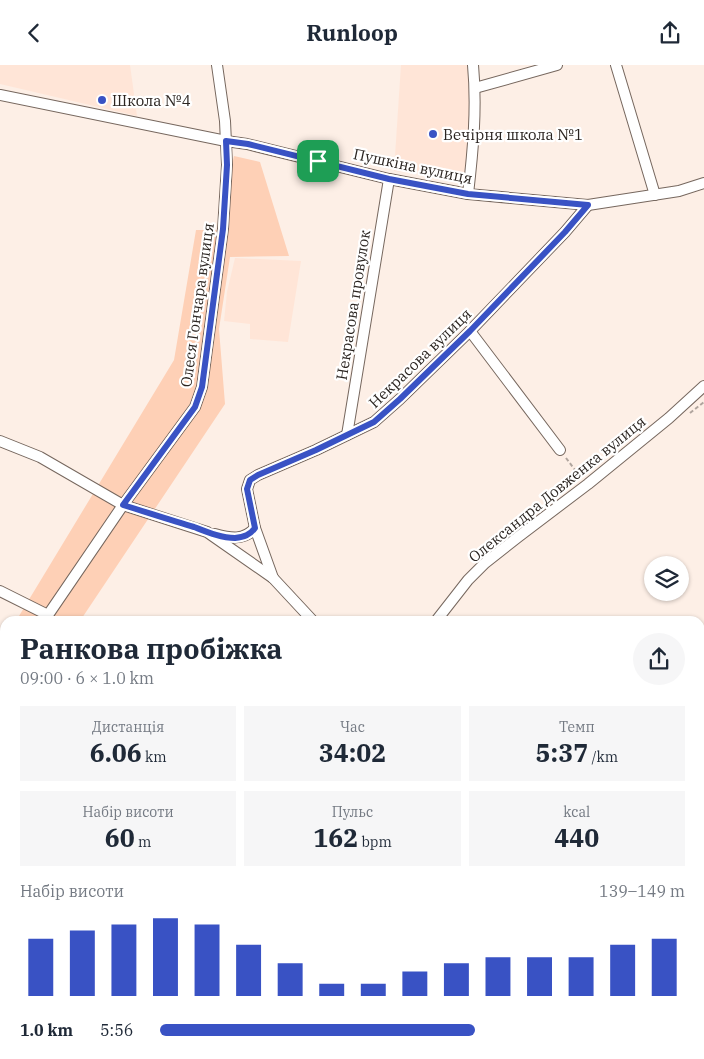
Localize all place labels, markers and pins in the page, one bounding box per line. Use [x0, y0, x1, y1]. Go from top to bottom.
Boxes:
place label: Школа №4 [112, 91, 191, 110]
marker: Школа №4 [96, 94, 108, 106]
place label: Вечірня школа №1 [443, 125, 583, 144]
marker: Вечірня школа №1 [427, 128, 439, 140]
pin [297, 140, 339, 182]

